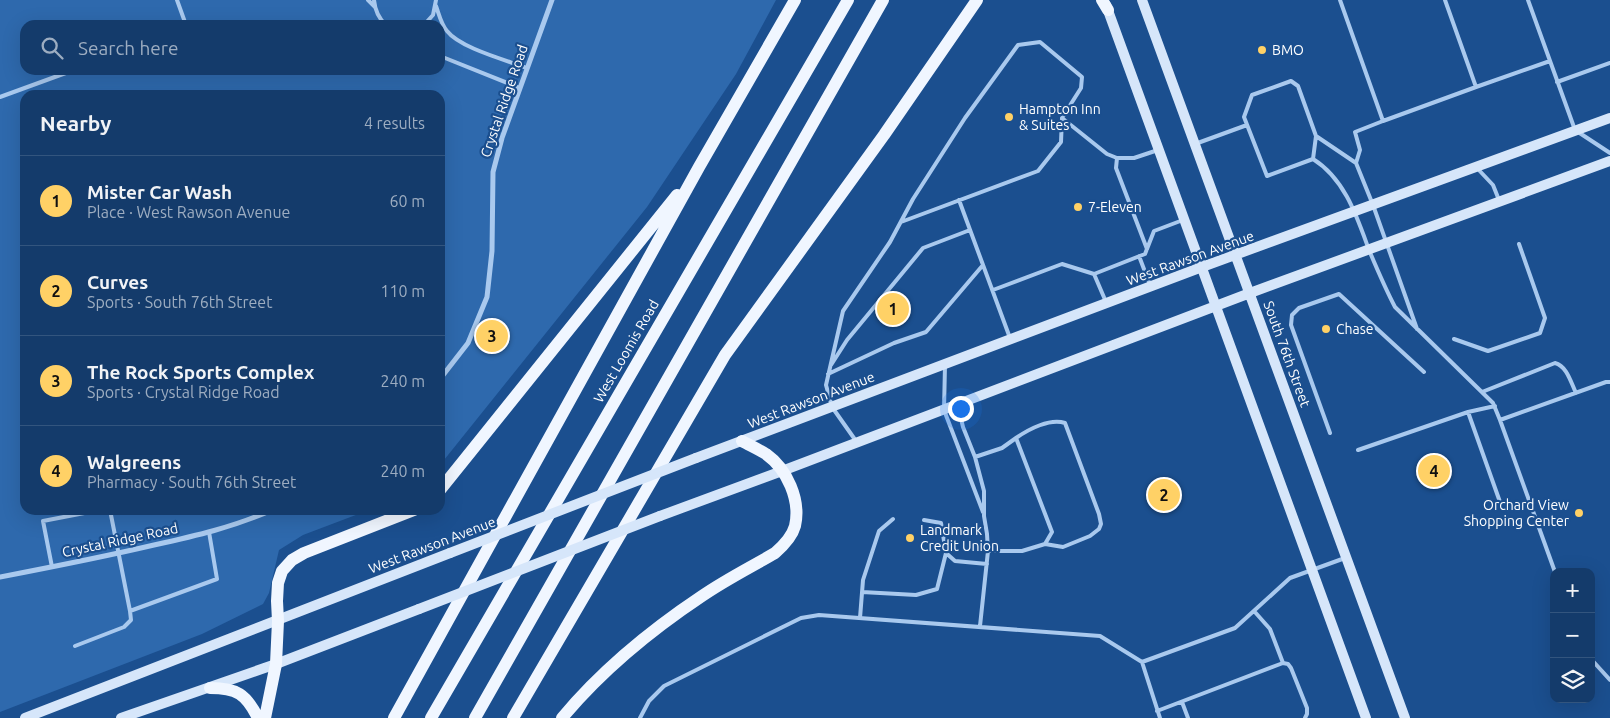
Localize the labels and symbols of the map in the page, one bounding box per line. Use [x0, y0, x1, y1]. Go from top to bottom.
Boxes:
place label: BMO [1272, 42, 1304, 58]
street label: Crystal Ridge Road [477, 43, 531, 159]
marker: BMO [1256, 44, 1268, 56]
place label: Hampton Inn & Suites [1019, 101, 1101, 133]
marker: Hampton Inn & Suites [1003, 111, 1015, 123]
place label: 7-Eleven [1088, 199, 1142, 215]
marker: 7-Eleven [1072, 201, 1084, 213]
street label: West Rawson Avenue [1124, 227, 1256, 289]
pin: 1 [877, 290, 909, 328]
street label: West Loomis Road [590, 297, 662, 405]
street label: South 76th Street [1260, 299, 1314, 410]
pin: 3 [476, 317, 508, 355]
place label: Chase [1336, 321, 1374, 337]
marker: Chase [1320, 323, 1332, 335]
street label: West Rawson Avenue [745, 368, 877, 432]
your location [948, 396, 974, 422]
pin: 4 [1418, 452, 1450, 490]
pin: 2 [1148, 476, 1180, 514]
place label: Orchard View Shopping Center [1464, 497, 1570, 529]
marker: Orchard View Shopping Center [1573, 507, 1585, 519]
street label: West Rawson Avenue [366, 513, 498, 577]
street label: Crystal Ridge Road [61, 520, 179, 560]
place label: Landmark Credit Union [920, 522, 999, 554]
marker: Landmark Credit Union [904, 532, 916, 544]

